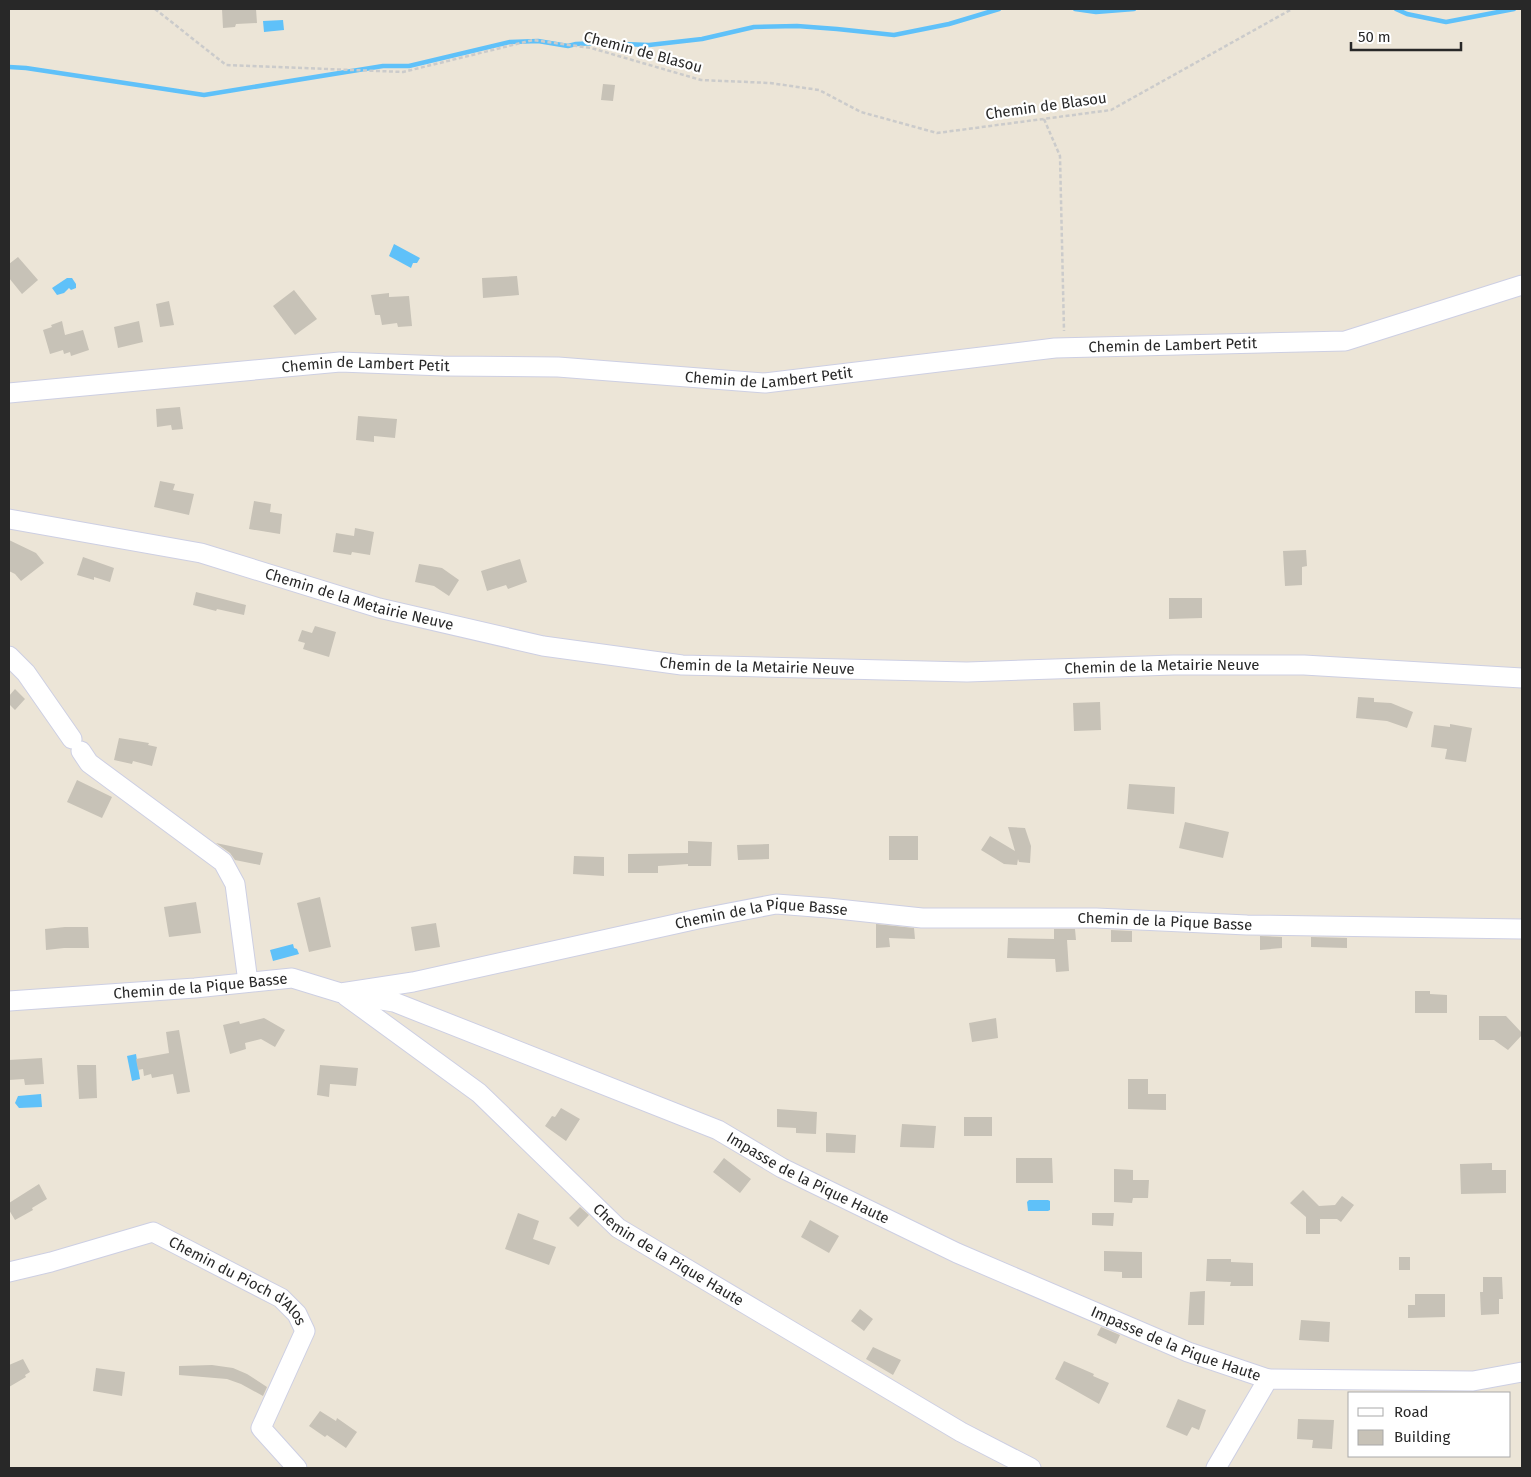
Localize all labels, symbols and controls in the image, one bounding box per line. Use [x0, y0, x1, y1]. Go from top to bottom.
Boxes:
scale bar [1351, 20, 1461, 52]
street label: Chemin de Blasou [582, 28, 704, 76]
text: 50 m [1358, 28, 1391, 46]
street label: Chemin de Blasou [984, 89, 1108, 123]
street label: Chemin de Lambert Petit [1088, 334, 1258, 356]
street label: Chemin de Lambert Petit [281, 353, 450, 376]
street label: Chemin de Lambert Petit [684, 363, 854, 392]
street label: Chemin de la Metairie Neuve [263, 564, 455, 634]
street label: Chemin de la Metairie Neuve [658, 653, 855, 678]
street label: Chemin de la Metairie Neuve [1064, 656, 1259, 678]
street label: Chemin de la Pique Basse [673, 895, 849, 933]
street label: Chemin de la Pique Basse [1078, 909, 1252, 934]
street label: Chemin de la Pique Basse [113, 970, 288, 1003]
street label: Impasse de la Pique Haute [723, 1128, 892, 1228]
street label: Chemin de la Pique Haute [589, 1200, 747, 1310]
street label: Chemin du Pioch d'Alos [166, 1233, 310, 1328]
street label: Impasse de la Pique Haute [1088, 1302, 1263, 1385]
legend [1348, 1392, 1511, 1457]
text: Road [1394, 1403, 1429, 1421]
text: Building [1394, 1428, 1450, 1446]

